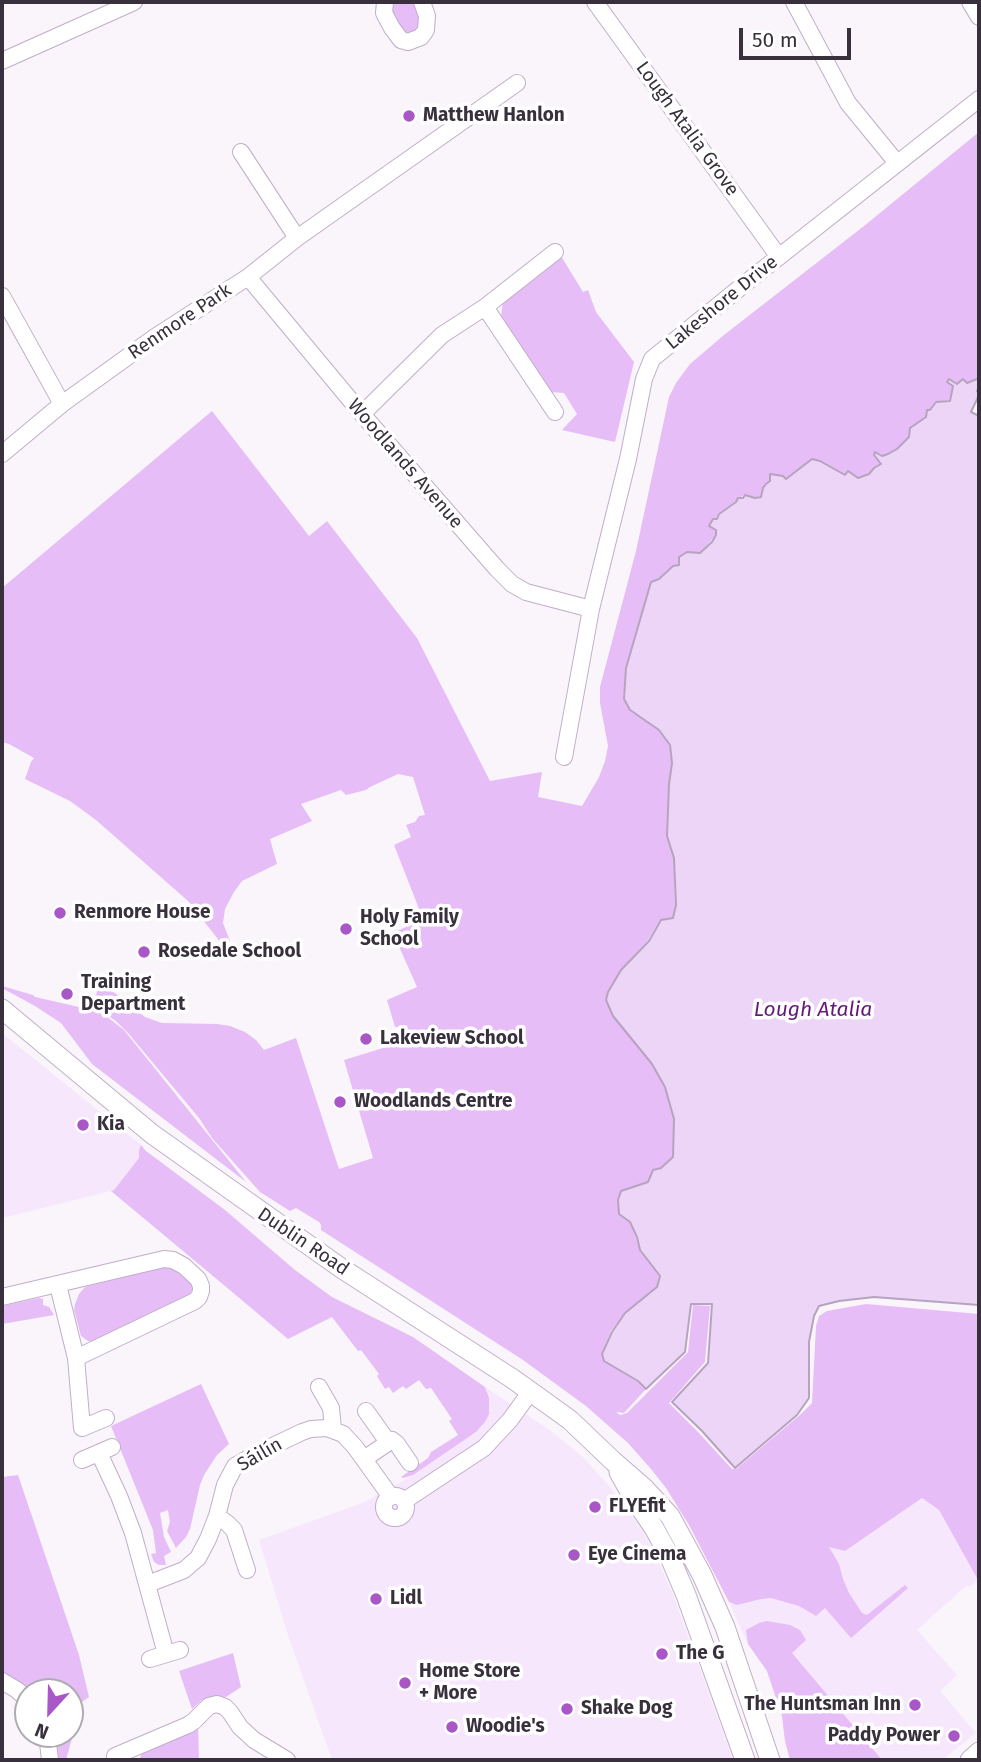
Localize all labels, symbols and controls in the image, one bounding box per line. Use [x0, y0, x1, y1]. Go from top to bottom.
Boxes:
scale bar [743, 14, 855, 58]
text: 50 m [752, 27, 798, 53]
street label: Lough Atalia Grove [631, 57, 743, 201]
place label: Matthew Hanlon [423, 105, 565, 127]
marker: Matthew Hanlon [401, 108, 417, 124]
street label: Lakeshore Drive [661, 251, 783, 355]
street label: Renmore Park [124, 279, 236, 365]
street label: Woodlands Avenue [342, 395, 468, 533]
place label: Renmore House [74, 902, 210, 924]
marker: Renmore House [52, 905, 68, 921]
place label: Holy Family School [360, 907, 459, 951]
marker: Holy Family School [338, 921, 354, 937]
place label: Rosedale School [158, 941, 301, 963]
marker: Rosedale School [136, 944, 152, 960]
place label: Training Department [81, 972, 185, 1016]
marker: Training Department [59, 986, 75, 1002]
water label: Lough Atalia [754, 997, 872, 1023]
place label: Lakeview School [380, 1028, 524, 1050]
marker: Lakeview School [358, 1031, 374, 1047]
place label: Woodlands Centre [354, 1091, 512, 1113]
marker: Woodlands Centre [332, 1094, 348, 1110]
place label: Kia [97, 1114, 125, 1136]
marker: Kia [75, 1117, 91, 1133]
street label: Dublin Road [253, 1203, 353, 1281]
street label: Sáilín [233, 1433, 287, 1477]
place label: FLYEfit [609, 1496, 666, 1518]
marker: FLYEfit [587, 1499, 603, 1515]
place label: Eye Cinema [588, 1544, 686, 1566]
marker: Eye Cinema [566, 1547, 582, 1563]
place label: Lidl [390, 1588, 422, 1610]
marker: Lidl [368, 1591, 384, 1607]
place label: The G [676, 1643, 724, 1665]
marker: The G [654, 1646, 670, 1662]
place label: Home Store + More [419, 1661, 520, 1705]
marker: Home Store + More [397, 1675, 413, 1691]
north arrow [14, 1678, 84, 1748]
place label: The Huntsman Inn [744, 1694, 901, 1716]
marker: The Huntsman Inn [907, 1697, 923, 1713]
place label: Shake Dog [581, 1698, 672, 1720]
marker: Shake Dog [559, 1701, 575, 1717]
place label: Woodie's [466, 1716, 545, 1738]
text: N [32, 1718, 52, 1744]
marker: Woodie's [444, 1719, 460, 1735]
place label: Paddy Power [828, 1725, 940, 1747]
marker: Paddy Power [946, 1728, 962, 1744]

